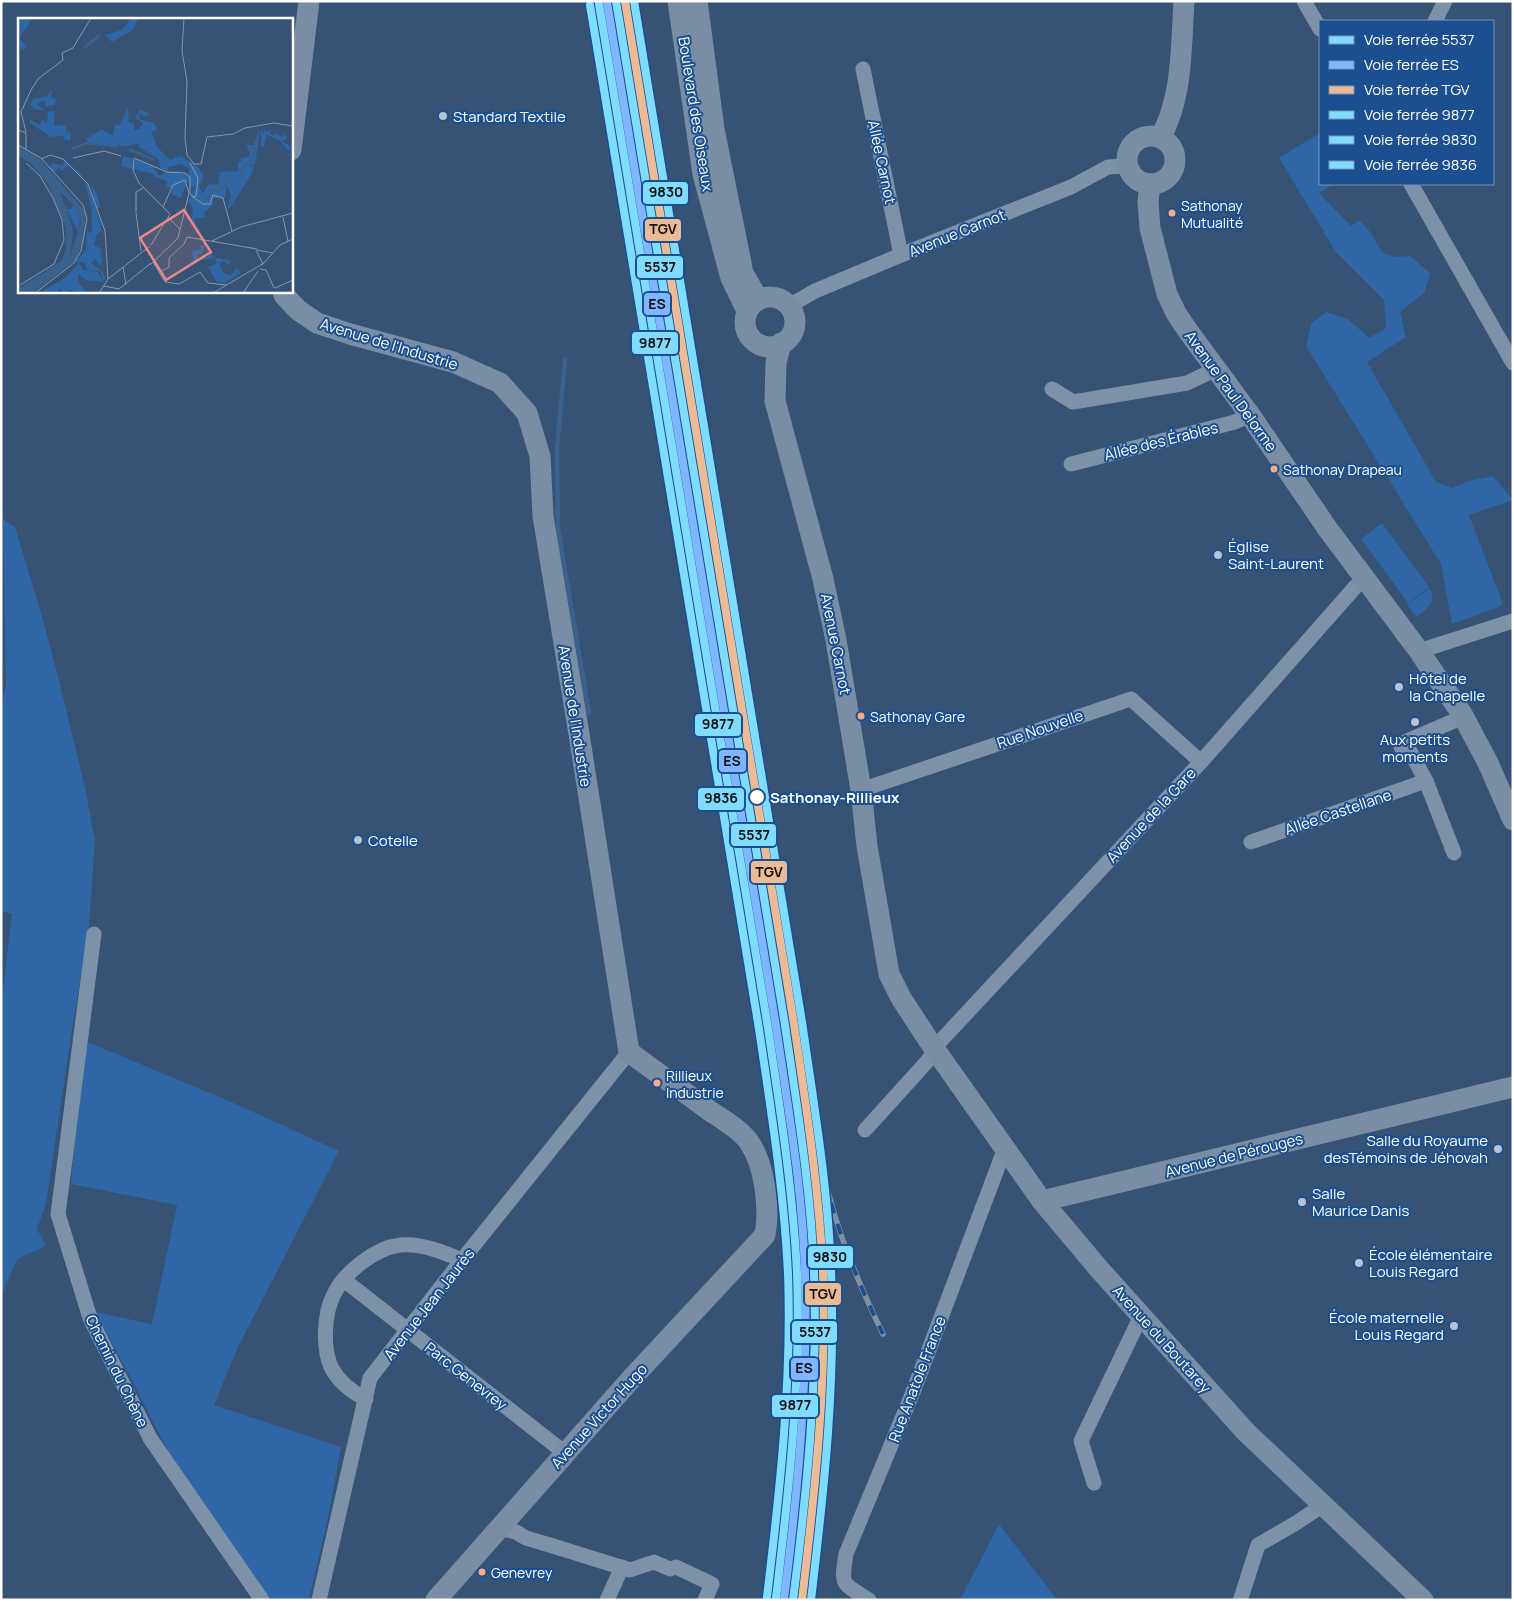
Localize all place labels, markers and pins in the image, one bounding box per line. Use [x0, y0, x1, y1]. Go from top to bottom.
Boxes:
place label: Standard Textile [453, 106, 566, 127]
marker: Standard Textile [437, 110, 449, 122]
place label: Sathonay Mutualité [1181, 196, 1243, 232]
marker: Sathonay Mutualité [1167, 208, 1177, 218]
place label: Sathonay Drapeau [1283, 460, 1402, 479]
marker: Sathonay Drapeau [1269, 464, 1279, 474]
place label: Église Saint-Laurent [1228, 536, 1324, 574]
marker: Église Saint-Laurent [1212, 549, 1224, 561]
place label: Hôtel de la Chapelle [1409, 668, 1485, 706]
marker: Hôtel de la Chapelle [1393, 681, 1405, 693]
place label: Sathonay Gare [870, 707, 965, 726]
marker: Sathonay Gare [856, 711, 866, 721]
marker: Aux petits moments [1409, 716, 1421, 728]
place label: Aux petits moments [1380, 729, 1450, 767]
place label: Sathonay-Rillieux [770, 787, 900, 808]
marker: Sathonay-Rillieux [748, 788, 766, 806]
place label: Cotelle [368, 830, 418, 851]
marker: Cotelle [352, 834, 364, 846]
place label: Rillieux Industrie [666, 1066, 724, 1102]
marker: Rillieux Industrie [652, 1078, 662, 1088]
place label: Salle du Royaume desTémoins de Jéhovah [1324, 1130, 1488, 1168]
marker: Salle du Royaume desTémoins de Jéhovah [1492, 1143, 1504, 1155]
place label: Salle Maurice Danis [1312, 1183, 1409, 1221]
marker: Salle Maurice Danis [1296, 1196, 1308, 1208]
place label: École élémentaire Louis Regard [1369, 1244, 1493, 1282]
marker: École élémentaire Louis Regard [1353, 1257, 1365, 1269]
place label: École maternelle Louis Regard [1329, 1307, 1444, 1345]
marker: École maternelle Louis Regard [1448, 1320, 1460, 1332]
place label: Genevrey [491, 1563, 553, 1582]
marker: Genevrey [477, 1567, 487, 1577]

